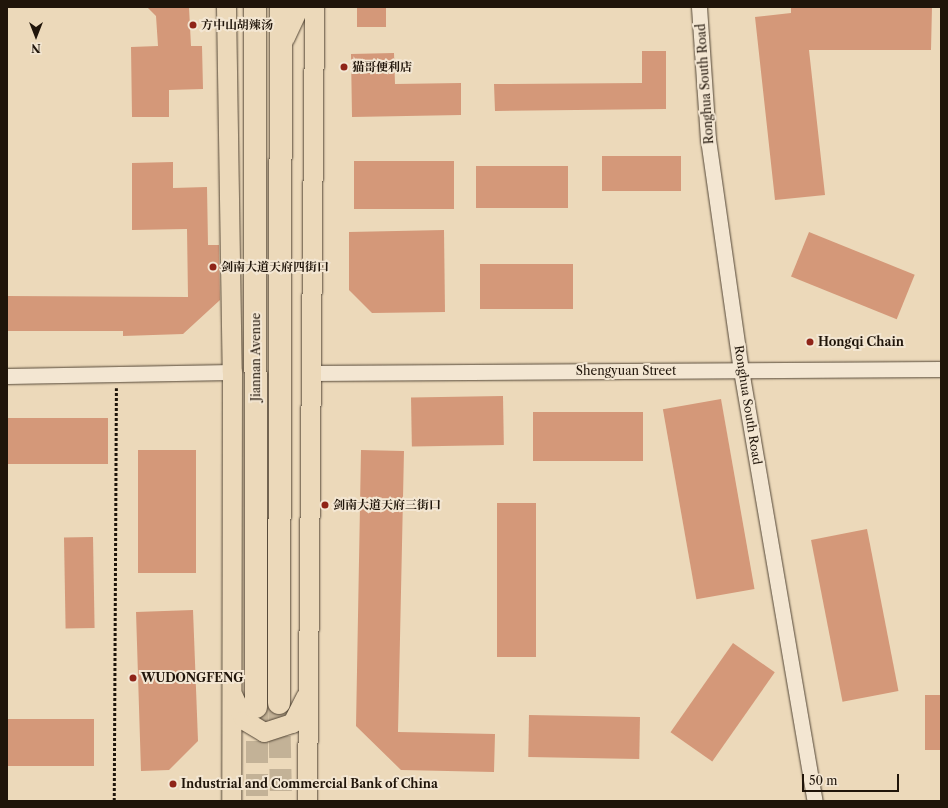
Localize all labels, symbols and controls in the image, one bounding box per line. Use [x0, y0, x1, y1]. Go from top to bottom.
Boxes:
north arrow [16, 16, 56, 56]
place label: 方中山胡辣汤 [201, 18, 273, 32]
marker: 方中山胡辣汤 [188, 20, 198, 30]
street label: Ronghua South Road [694, 23, 716, 145]
text: N [31, 41, 41, 55]
place label: 猫哥便利店 [352, 60, 412, 74]
marker: 猫哥便利店 [339, 62, 349, 72]
place label: 剑南大道天府四街口 [221, 260, 329, 274]
marker: 剑南大道天府四街口 [208, 262, 218, 272]
street label: Jiannan Avenue [249, 313, 263, 401]
place label: Hongqi Chain [818, 335, 904, 349]
marker: Hongqi Chain [805, 337, 815, 347]
street label: Ronghua South Road [731, 344, 765, 466]
street label: Shengyuan Street [576, 364, 676, 378]
place label: 剑南大道天府三街口 [333, 498, 441, 512]
marker: 剑南大道天府三街口 [320, 500, 330, 510]
place label: WUDONGFENG [141, 671, 243, 685]
marker: WUDONGFENG [128, 673, 138, 683]
scale bar [804, 766, 901, 792]
text: 50 m [809, 773, 838, 788]
place label: Industrial and Commercial Bank of China [181, 777, 438, 791]
marker: Industrial and Commercial Bank of China [168, 779, 178, 789]

